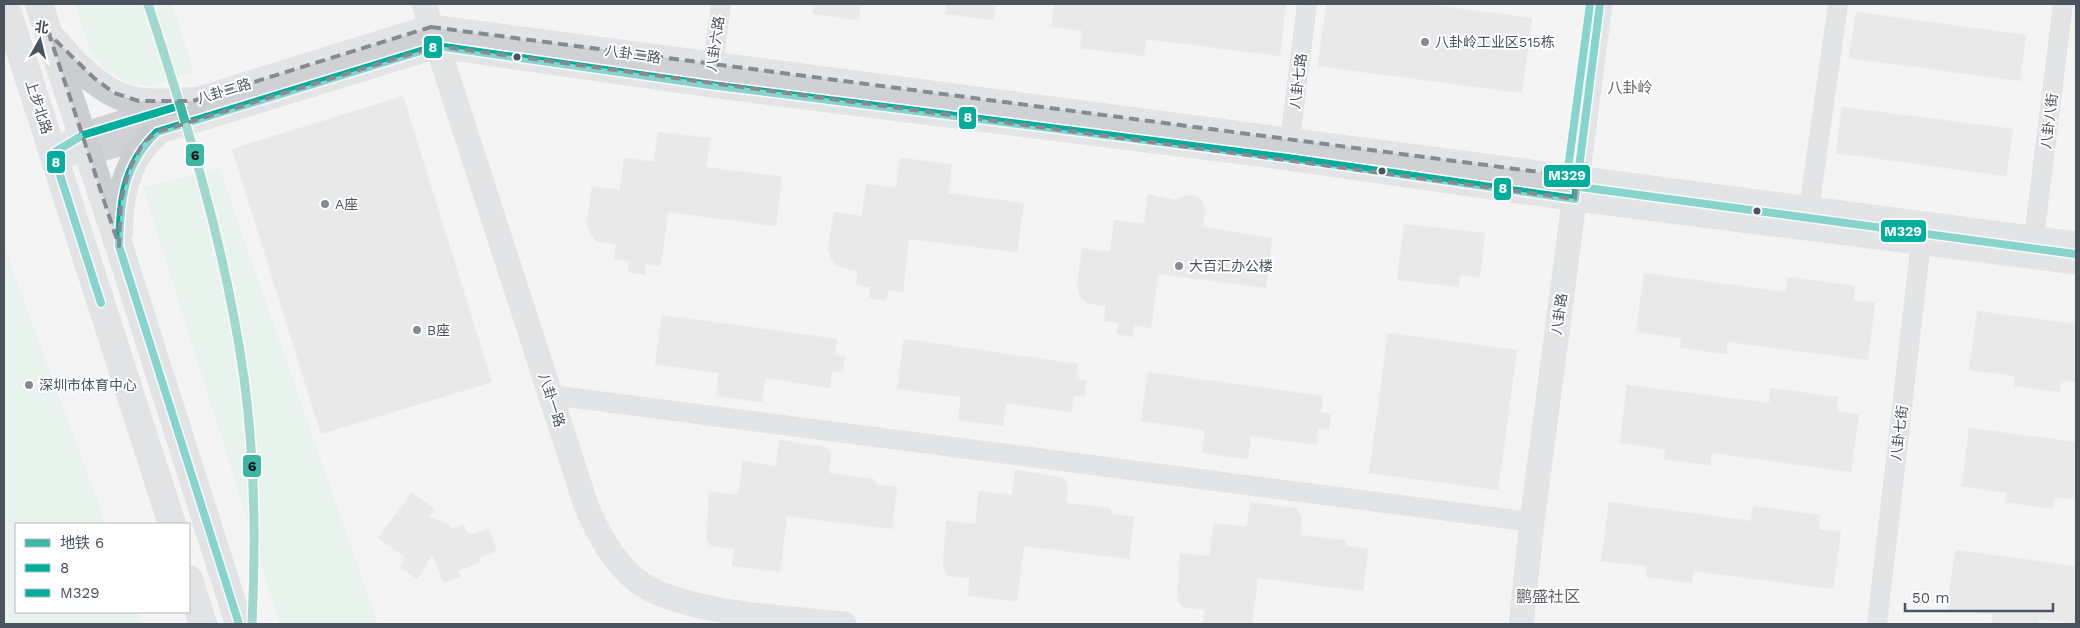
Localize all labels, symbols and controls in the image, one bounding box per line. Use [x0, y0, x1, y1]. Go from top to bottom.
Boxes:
north arrow [15, 15, 65, 65]
street label: 八卦六路 [703, 15, 727, 73]
text: 北 [34, 18, 50, 36]
place label: 八卦岭工业区515栋 [1435, 34, 1555, 50]
line badge: 8 [423, 35, 443, 59]
marker: 八卦岭工业区515栋 [1419, 36, 1431, 48]
text: 8 [429, 39, 438, 55]
street label: 八卦二路 [604, 42, 662, 66]
unlabelled marker [512, 52, 522, 62]
street label: 八卦七路 [1287, 52, 1309, 110]
street label: 八卦二路 [195, 75, 253, 107]
street label: 上步北路 [23, 78, 55, 136]
district label: 八卦岭 [1607, 79, 1653, 97]
street label: 八卦八街 [2038, 92, 2060, 150]
line badge: 8 [958, 106, 977, 130]
text: 8 [964, 109, 973, 125]
line badge: 6 [185, 143, 205, 167]
text: 6 [191, 147, 200, 163]
line badge: 8 [46, 150, 66, 174]
text: 8 [52, 154, 61, 170]
line badge: M329 [1543, 164, 1591, 188]
unlabelled marker [1377, 166, 1387, 176]
text: M329 [1548, 167, 1586, 183]
line badge: 8 [1493, 177, 1512, 201]
text: 8 [1499, 180, 1508, 196]
place label: A座 [335, 196, 358, 212]
marker: A座 [319, 198, 331, 210]
unlabelled marker [1752, 206, 1762, 216]
line badge: M329 [1880, 219, 1927, 243]
text: M329 [1884, 223, 1922, 239]
place label: 大百汇办公楼 [1189, 258, 1273, 274]
marker: 大百汇办公楼 [1173, 260, 1185, 272]
street label: 八卦路 [1548, 292, 1570, 336]
place label: B座 [427, 322, 450, 338]
marker: B座 [411, 324, 423, 336]
street label: 八卦一路 [536, 371, 568, 429]
place label: 深圳市体育中心 [39, 377, 137, 393]
marker: 深圳市体育中心 [23, 379, 35, 391]
street label: 八卦七街 [1888, 404, 1910, 462]
line badge: 6 [242, 454, 262, 478]
text: 6 [248, 458, 257, 474]
legend [15, 523, 190, 613]
text: 地铁 6 [60, 534, 104, 552]
text: 8 [60, 559, 69, 577]
scale bar [1905, 580, 2052, 612]
text: M329 [60, 584, 100, 602]
district label: 鹏盛社区 [1516, 587, 1580, 606]
text: 50 m [1912, 589, 1949, 607]

